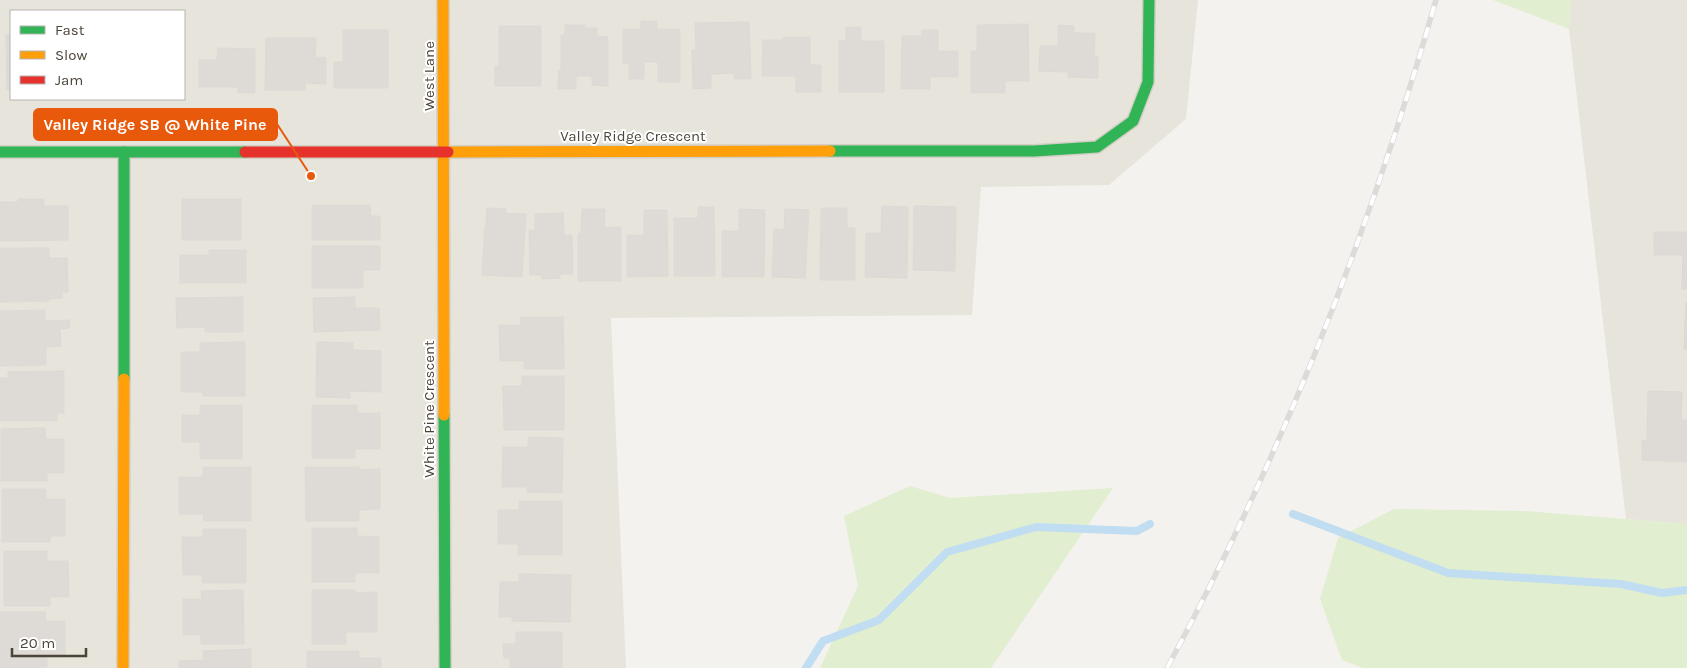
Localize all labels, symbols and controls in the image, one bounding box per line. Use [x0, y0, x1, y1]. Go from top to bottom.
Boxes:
legend [10, 10, 185, 100]
text: Fast [55, 21, 85, 39]
street label: West Lane [420, 41, 438, 111]
text: Slow [55, 46, 87, 64]
text: Jam [55, 71, 83, 89]
callout: Valley Ridge SB @ White Pine [34, 109, 277, 140]
text: Valley Ridge SB @ White Pine [43, 115, 267, 134]
street label: Valley Ridge Crescent [560, 127, 706, 145]
street label: White Pine Crescent [420, 340, 438, 478]
scale bar [12, 626, 86, 658]
text: 20 m [20, 634, 55, 652]

